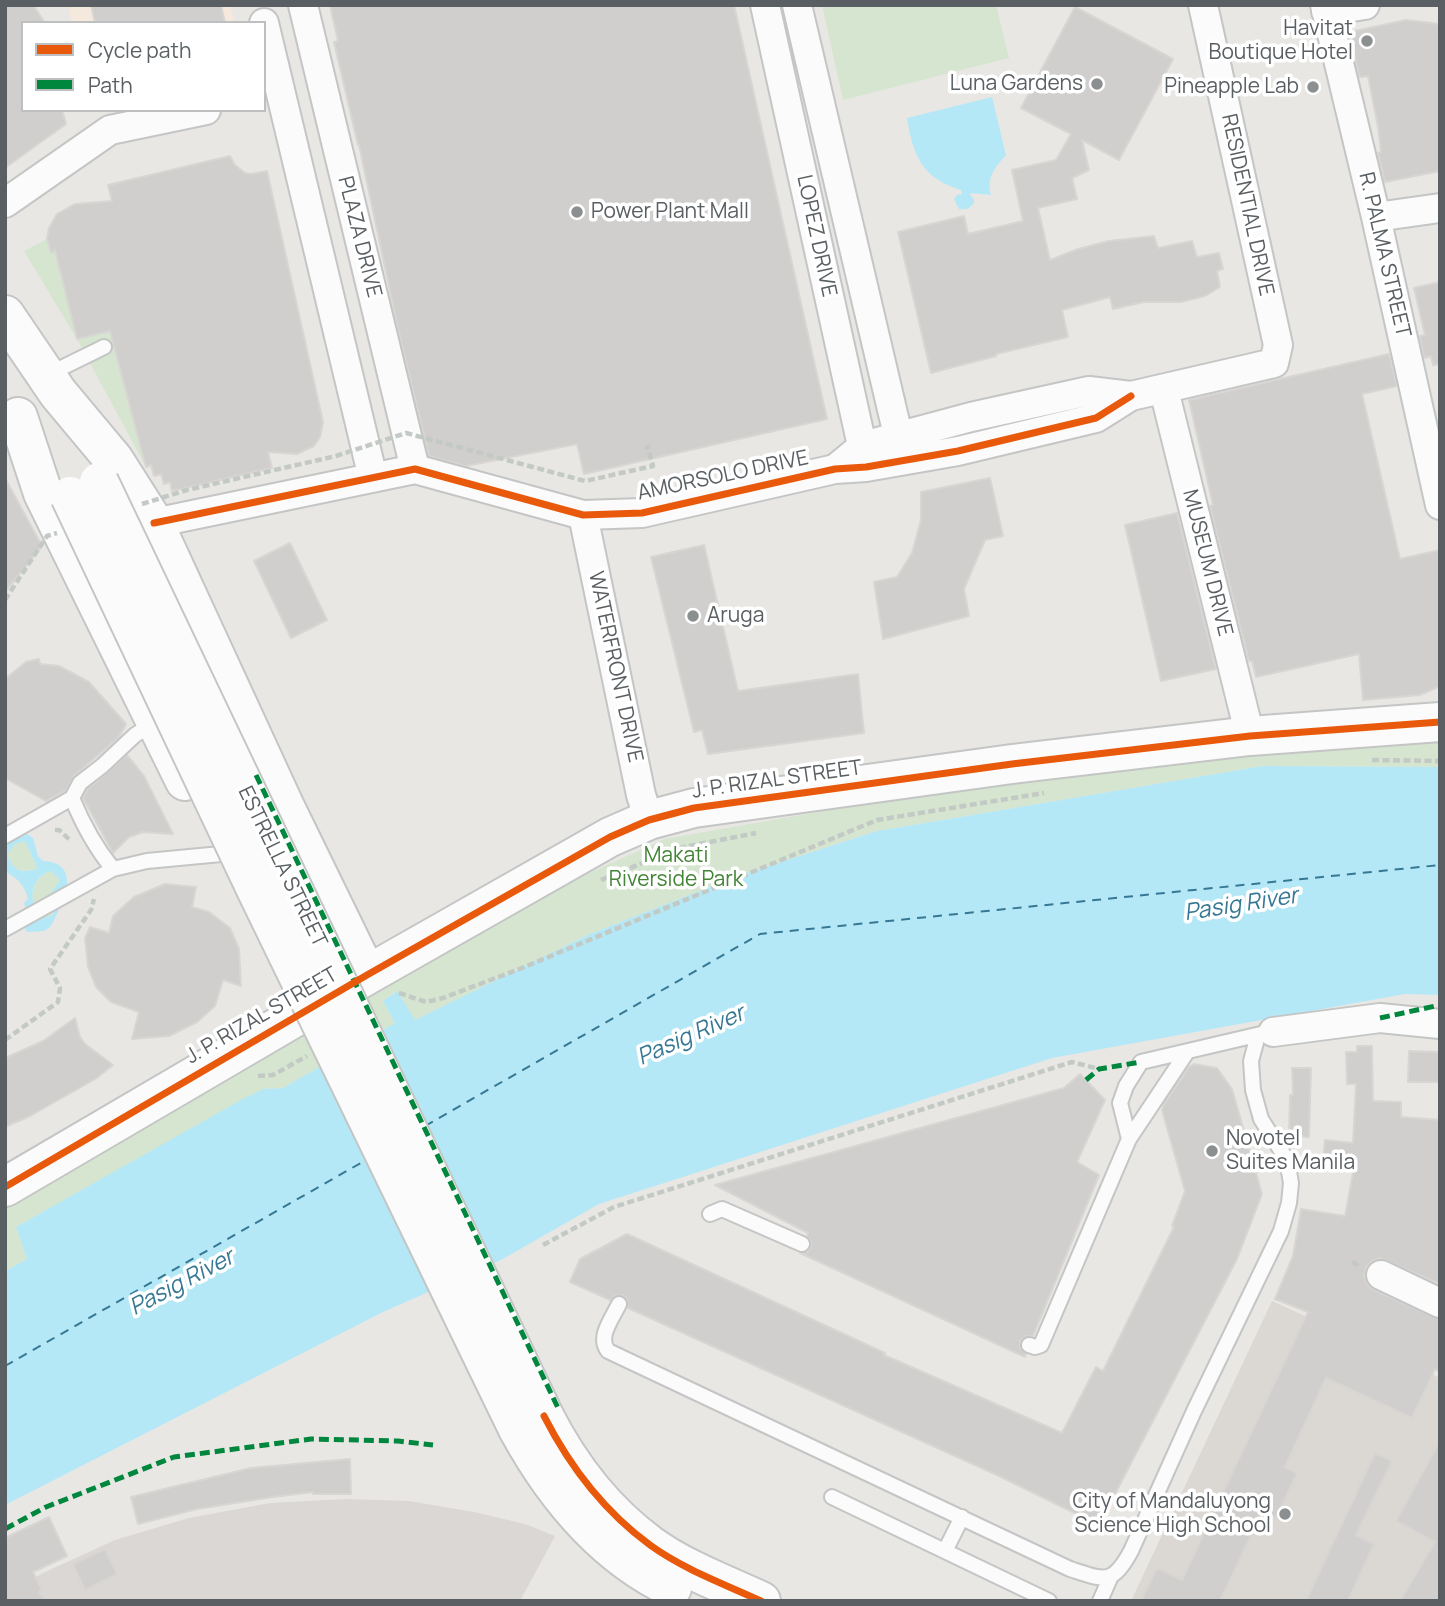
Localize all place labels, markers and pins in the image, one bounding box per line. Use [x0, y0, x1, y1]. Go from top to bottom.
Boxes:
place label: Havitat Boutique Hotel [1209, 16, 1353, 66]
marker: Havitat Boutique Hotel [1359, 33, 1375, 49]
place label: Luna Gardens [950, 71, 1083, 97]
place label: Pineapple Lab [1164, 74, 1299, 100]
marker: Luna Gardens [1089, 76, 1105, 92]
marker: Pineapple Lab [1305, 79, 1321, 95]
place label: Power Plant Mall [591, 199, 749, 225]
marker: Power Plant Mall [569, 204, 585, 220]
place label: Aruga [707, 603, 764, 629]
marker: Aruga [685, 608, 701, 624]
place label: Novotel Suites Manila [1226, 1126, 1355, 1176]
marker: Novotel Suites Manila [1204, 1143, 1220, 1159]
place label: City of Mandaluyong Science High School [1072, 1489, 1271, 1539]
marker: City of Mandaluyong Science High School [1277, 1506, 1293, 1522]

